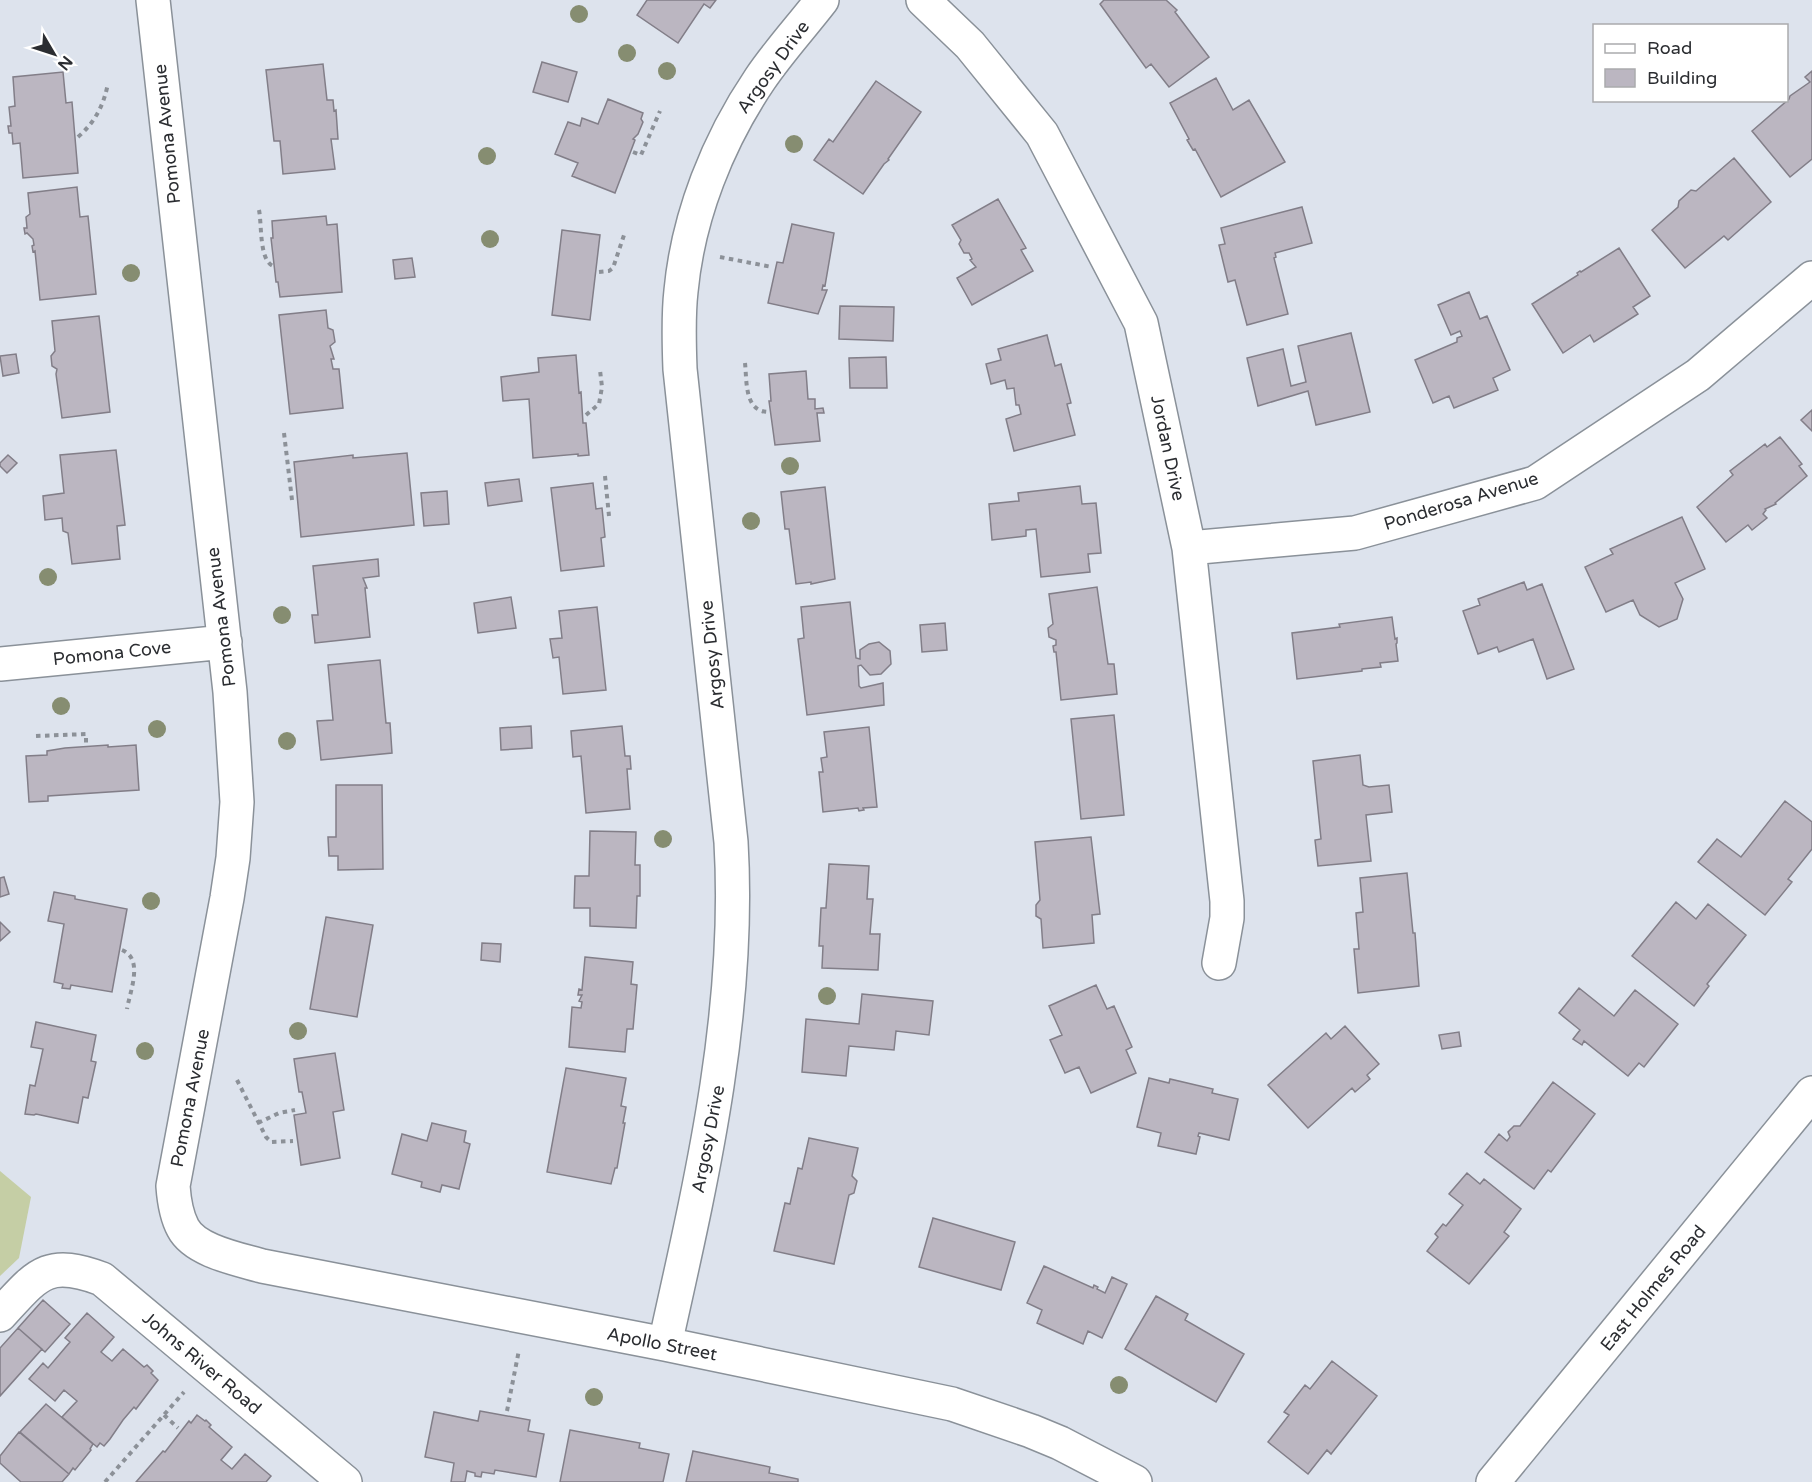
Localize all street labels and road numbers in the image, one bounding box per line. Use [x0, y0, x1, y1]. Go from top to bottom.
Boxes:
street label: Argosy Drive [732, 16, 814, 118]
street label: Pomona Avenue [149, 63, 185, 205]
street label: Jordan Drive [1146, 393, 1190, 503]
street label: Ponderosa Avenue [1381, 467, 1541, 535]
street label: Pomona Avenue [202, 546, 240, 688]
street label: Argosy Drive [695, 599, 729, 711]
street label: Pomona Cove [52, 636, 172, 670]
street label: Pomona Avenue [166, 1027, 214, 1169]
street label: Argosy Drive [687, 1083, 729, 1195]
street label: East Holmes Road [1595, 1221, 1711, 1355]
street label: Johns River Road [138, 1307, 266, 1419]
street label: Apollo Street [605, 1323, 719, 1365]

